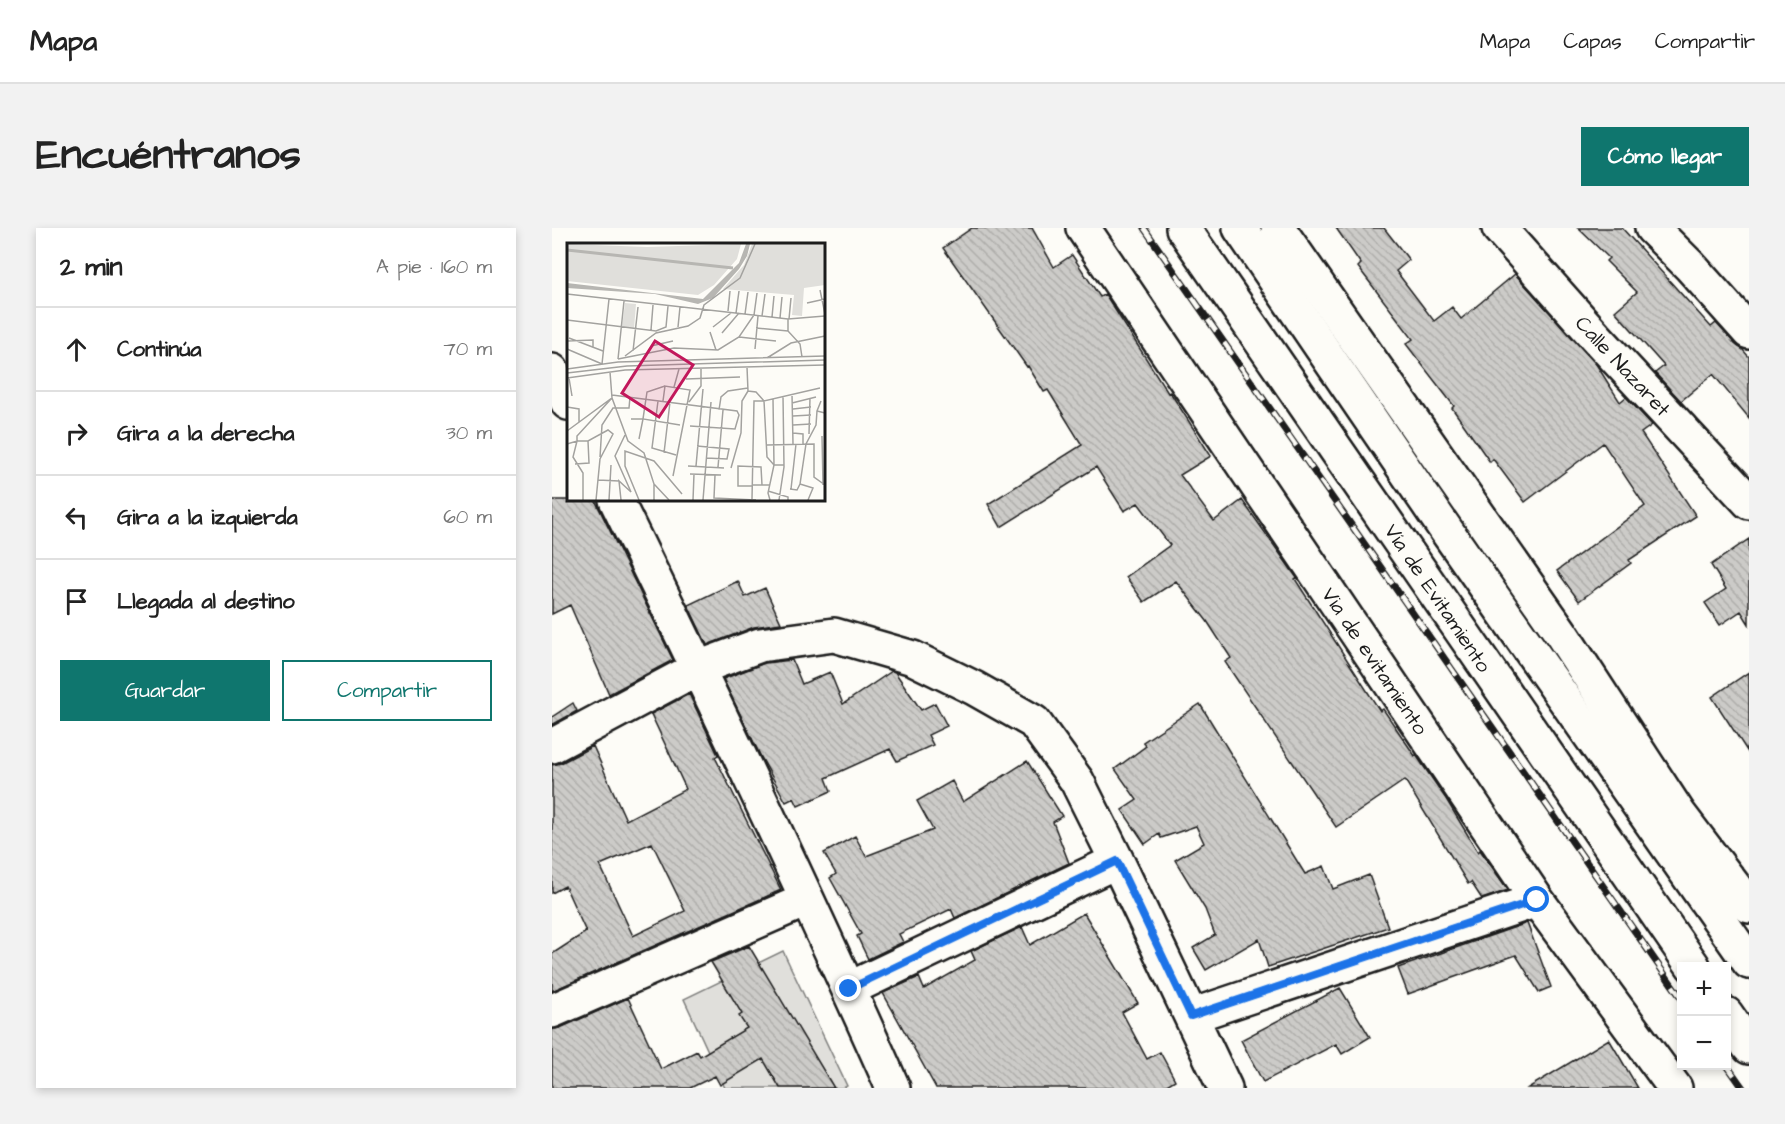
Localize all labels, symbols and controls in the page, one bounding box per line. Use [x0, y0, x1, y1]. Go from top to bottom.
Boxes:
text: Mapa [30, 22, 97, 61]
text: Mapa [1480, 27, 1530, 56]
text: Capas [1563, 27, 1622, 56]
text: Compartir [1655, 27, 1755, 56]
text: Encuéntranos [36, 127, 301, 185]
button: Cómo llegar [1581, 127, 1749, 186]
inset map [567, 243, 825, 501]
text: 2 min [60, 249, 122, 285]
text: A pie · 160 m [376, 253, 492, 281]
street label: Calle Nazaret [1568, 310, 1677, 424]
icon: ahead [60, 333, 93, 366]
text: Continúa [117, 334, 202, 365]
text: 70 m [444, 335, 492, 363]
icon: right [60, 417, 93, 450]
text: Gira a la derecha [117, 418, 294, 449]
text: 30 m [446, 419, 492, 447]
icon: left [60, 501, 93, 534]
text: Gira a la izquierda [117, 502, 298, 533]
text: 60 m [443, 503, 492, 531]
street label: Vía de Evitamiento [1377, 518, 1498, 678]
street label: Via de evitamiento [1314, 582, 1435, 741]
icon: arrive [60, 585, 93, 618]
text: Llegada al destino [117, 586, 295, 617]
button: Guardar [60, 660, 270, 721]
button: Compartir [282, 660, 492, 721]
route start [1523, 886, 1549, 912]
map controls [1677, 962, 1731, 1070]
button: + [1677, 962, 1731, 1016]
route end [835, 975, 861, 1001]
button: − [1677, 1016, 1731, 1070]

